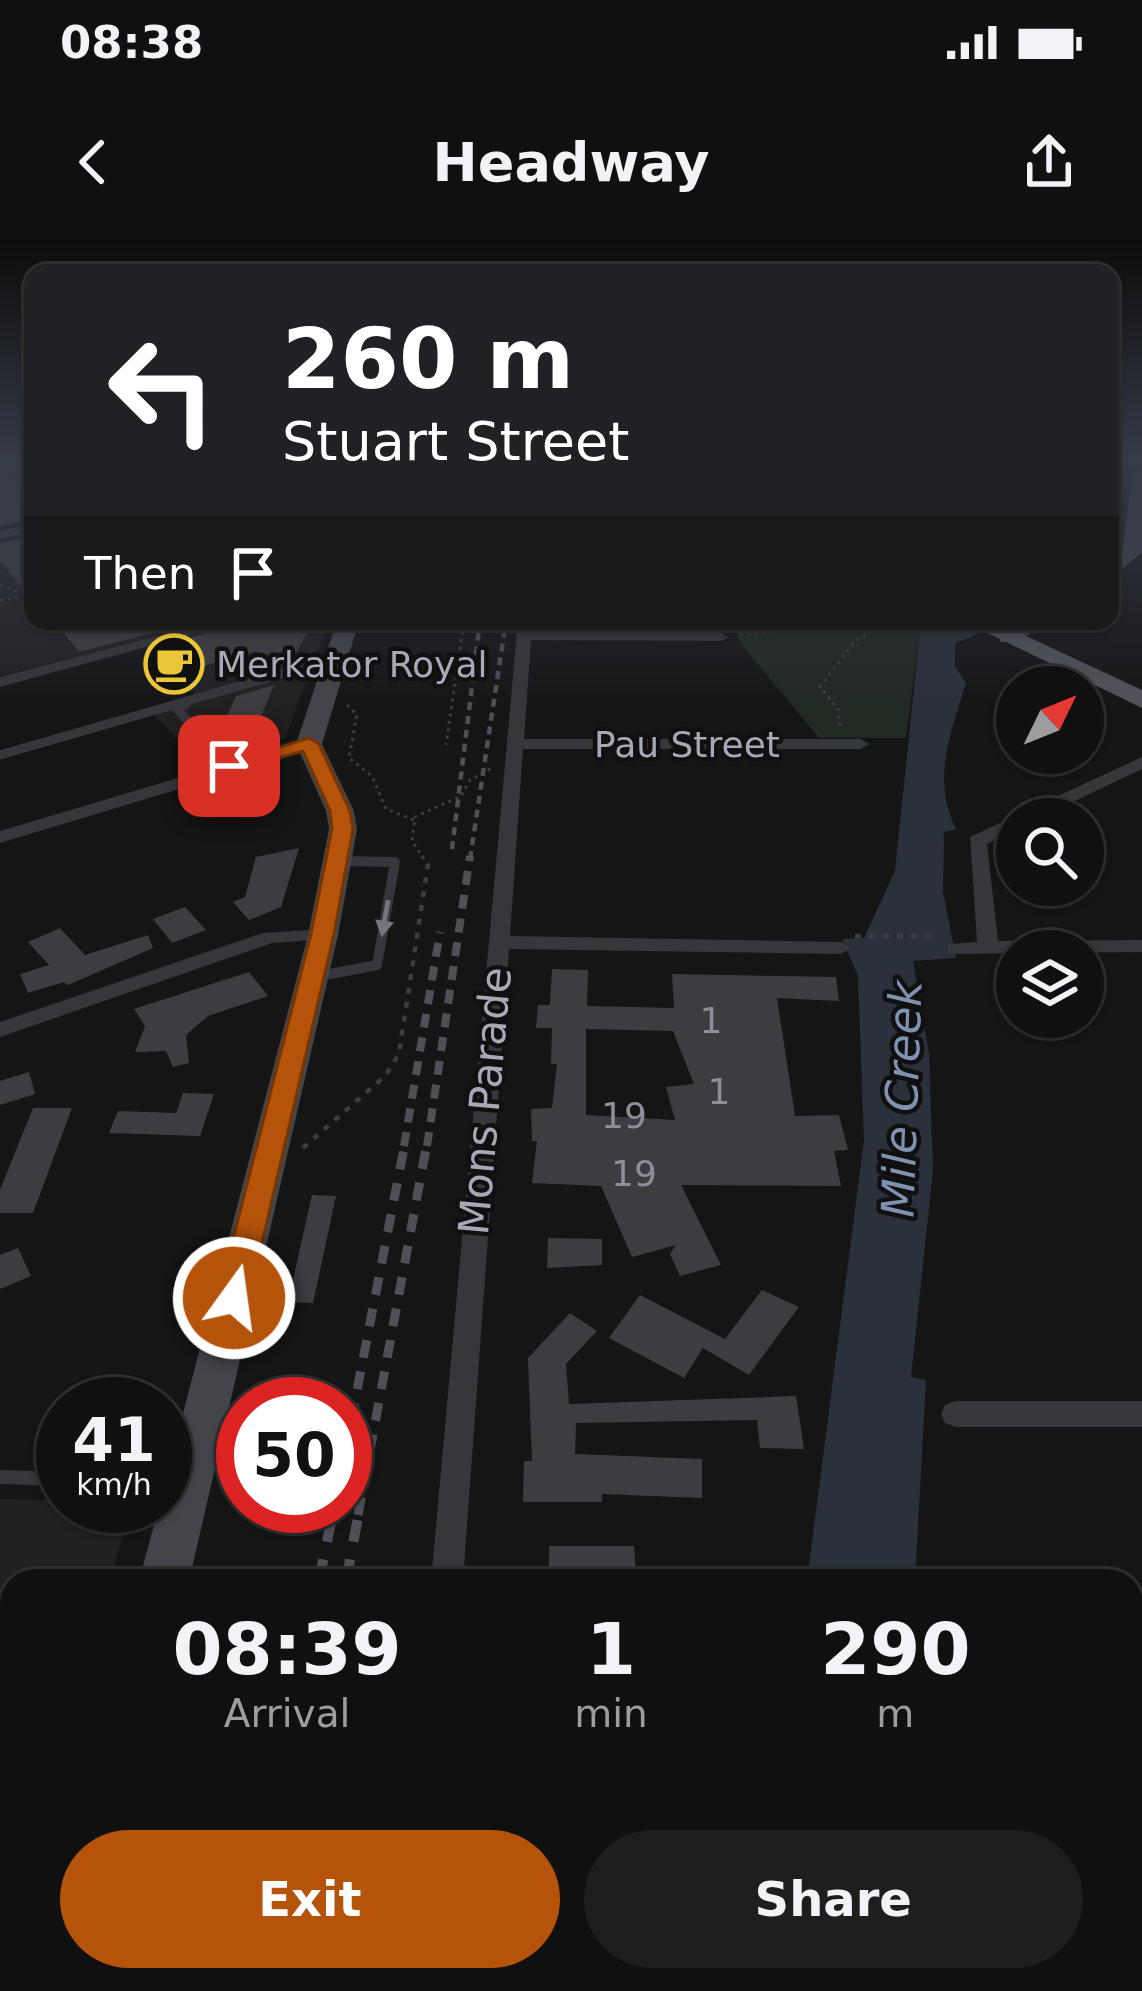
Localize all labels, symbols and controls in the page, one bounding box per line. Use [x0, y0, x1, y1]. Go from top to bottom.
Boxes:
text: 08:38 [60, 16, 203, 69]
icon: back [60, 129, 126, 195]
icon: share [1016, 129, 1082, 195]
text: Headway [433, 131, 709, 194]
text: 260 m [282, 310, 574, 408]
icon: left [84, 312, 240, 468]
text: Stuart Street [282, 410, 629, 473]
icon: arrive [220, 540, 286, 606]
text: Then [84, 547, 196, 600]
cafe icon: Merkator Royal [143, 633, 205, 695]
place label: Merkator Royal [216, 644, 487, 685]
north arrow [996, 666, 1104, 774]
map controls [996, 666, 1104, 1038]
pin [178, 715, 280, 817]
street label: Pau Street [594, 724, 780, 765]
icon: arrive [196, 733, 262, 799]
button: search [996, 798, 1104, 906]
one-way arrow [376, 899, 394, 937]
button: layers [996, 930, 1104, 1038]
street label: Mons Parade [449, 965, 521, 1237]
water label: Mile Creek [871, 978, 933, 1218]
house number: 1 [700, 1000, 722, 1041]
house number: 1 [708, 1071, 730, 1112]
house number: 19 [601, 1095, 647, 1136]
house number: 19 [611, 1153, 657, 1194]
position arrow [171, 1235, 297, 1361]
speed limit sign: 50 [216, 1377, 372, 1533]
text: 41 [72, 1405, 156, 1475]
text: km/h [76, 1467, 152, 1502]
text: 08:39 [172, 1607, 402, 1691]
text: 1 [586, 1607, 636, 1691]
text: 290 [820, 1607, 970, 1691]
text: Arrival [224, 1691, 350, 1736]
text: min [574, 1691, 648, 1736]
text: m [876, 1691, 914, 1736]
button: Exit [60, 1830, 560, 1968]
button: Share [584, 1830, 1083, 1968]

